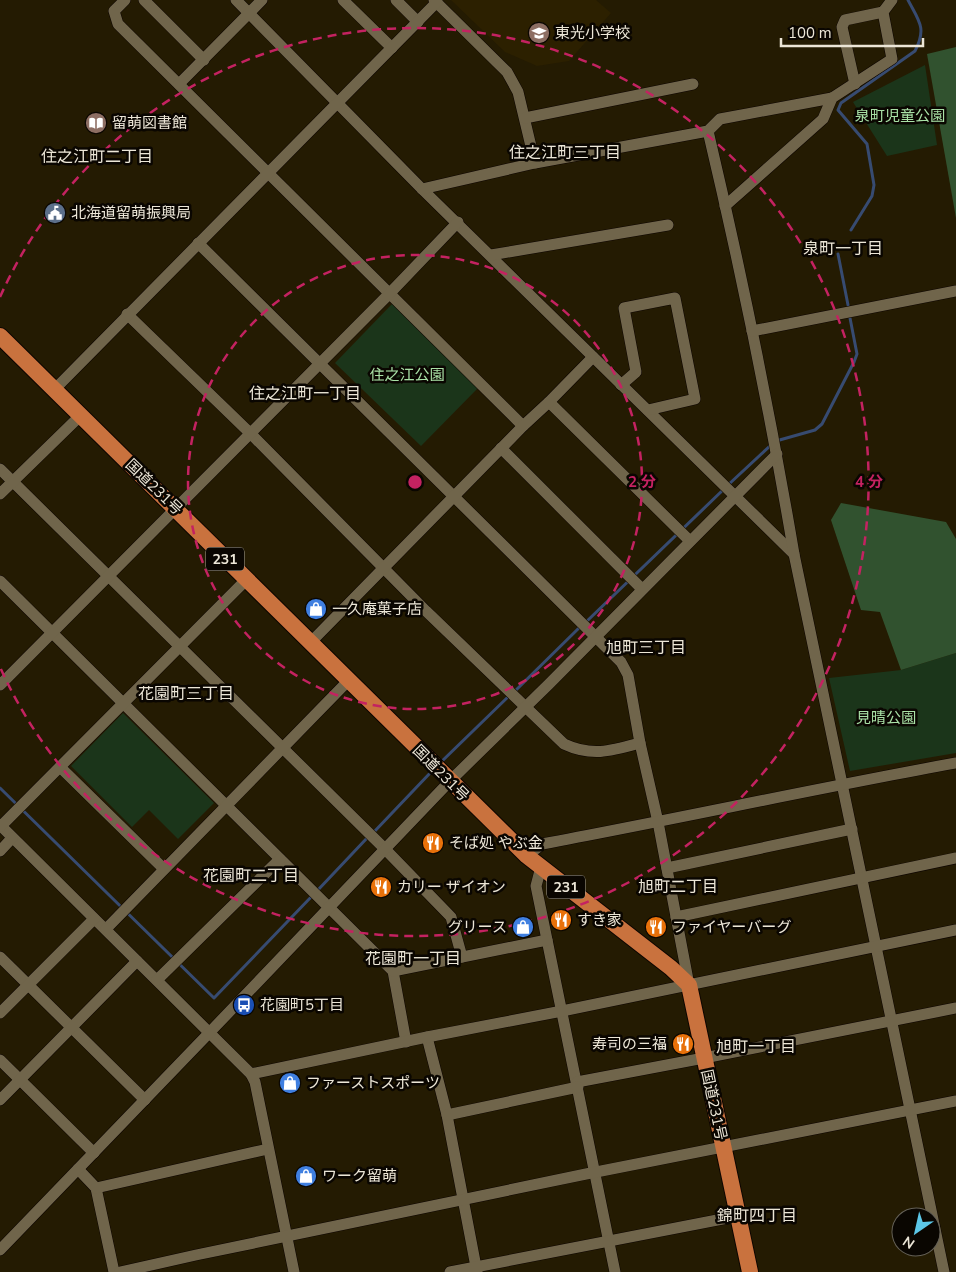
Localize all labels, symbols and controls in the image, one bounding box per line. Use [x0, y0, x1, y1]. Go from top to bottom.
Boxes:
scale bar [781, 15, 924, 47]
school or university icon: 東光小学校 [527, 21, 551, 45]
place label: 東光小学校 [555, 23, 630, 43]
text: 100 m [788, 23, 832, 43]
park label: 泉町児童公園 [855, 106, 945, 126]
library icon: 留萌図書館 [84, 111, 108, 135]
place label: 留萌図書館 [112, 113, 187, 133]
district label: 住之江町三丁目 [509, 142, 621, 164]
district label: 住之江町二丁目 [41, 146, 153, 168]
public building icon: 北海道留萌振興局 [43, 201, 67, 225]
place label: 北海道留萌振興局 [71, 203, 191, 223]
district label: 泉町一丁目 [803, 238, 883, 260]
park label: 住之江公園 [369, 365, 445, 385]
district label: 住之江町一丁目 [249, 383, 361, 405]
street label: 国道231号 [121, 455, 187, 519]
text: 2 分 [628, 472, 656, 492]
text: 4 分 [855, 472, 883, 492]
centre of rings [406, 473, 424, 491]
road number: 231 [206, 548, 244, 570]
shop icon: 一久庵菓子店 [304, 597, 328, 621]
place label: 一久庵菓子店 [332, 599, 422, 619]
district label: 旭町三丁目 [606, 637, 686, 659]
district label: 花園町三丁目 [138, 683, 234, 705]
park label: 見晴公園 [856, 708, 916, 728]
street label: 国道231号 [408, 740, 474, 806]
restaurant icon: そば処 やぶ金 [421, 831, 445, 855]
place label: そば処 やぶ金 [449, 833, 543, 853]
district label: 花園町二丁目 [203, 865, 299, 887]
restaurant icon: カリー ザイオン [369, 875, 393, 899]
road number: 231 [547, 876, 585, 899]
district label: 旭町二丁目 [638, 876, 718, 898]
place label: カリー ザイオン [397, 877, 506, 897]
restaurant icon: すき家 [549, 908, 573, 932]
place label: すき家 [577, 910, 622, 930]
shop icon: グリース [511, 915, 535, 939]
restaurant icon: ファイヤーバーグ [644, 915, 668, 939]
place label: グリース [448, 917, 507, 937]
place label: ファイヤーバーグ [672, 917, 791, 937]
district label: 花園町一丁目 [365, 948, 461, 970]
bus stop icon: 花園町5丁目 [232, 993, 256, 1017]
place label: 花園町5丁目 [260, 995, 344, 1015]
restaurant icon: 寿司の三福 [671, 1032, 695, 1056]
place label: 寿司の三福 [592, 1034, 667, 1054]
district label: 旭町一丁目 [716, 1036, 796, 1058]
street label: 国道231号 [697, 1068, 731, 1142]
shop icon: ファーストスポーツ [278, 1071, 302, 1095]
place label: ファーストスポーツ [306, 1073, 440, 1093]
shop icon: ワーク留萌 [294, 1164, 318, 1188]
place label: ワーク留萌 [322, 1166, 397, 1186]
district label: 錦町四丁目 [717, 1205, 797, 1227]
north arrow [891, 1207, 941, 1257]
text: N [899, 1232, 919, 1253]

